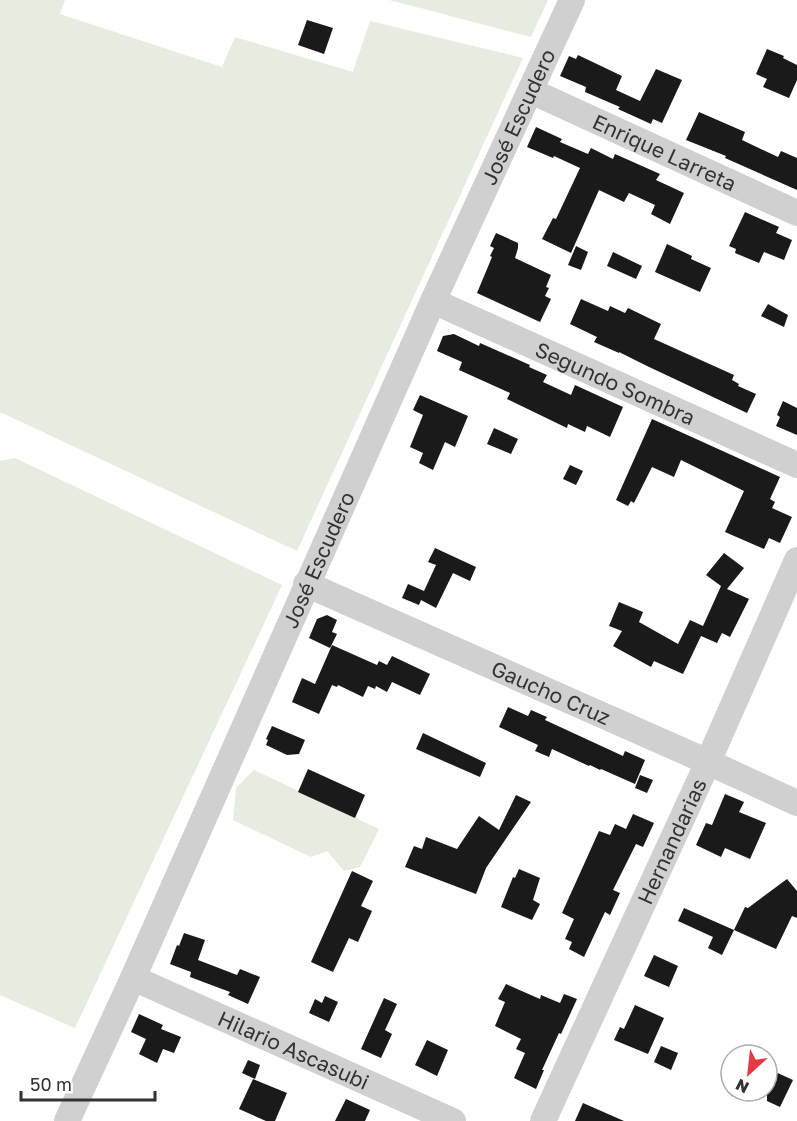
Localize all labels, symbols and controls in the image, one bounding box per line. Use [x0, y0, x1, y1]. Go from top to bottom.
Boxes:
street label: José Escudero [476, 45, 561, 189]
street label: Enrique Larreta [589, 108, 741, 196]
street label: Segundo Sombra [531, 336, 699, 430]
street label: José Escudero [277, 487, 360, 632]
street label: Gaucho Cruz [487, 655, 615, 730]
street label: Hernandarias [631, 774, 712, 908]
street label: Hilario Ascasubi [214, 1005, 373, 1095]
north arrow [719, 1043, 779, 1103]
scale bar [21, 1064, 154, 1102]
text: 50 m [30, 1073, 72, 1095]
text: N [732, 1075, 752, 1098]

